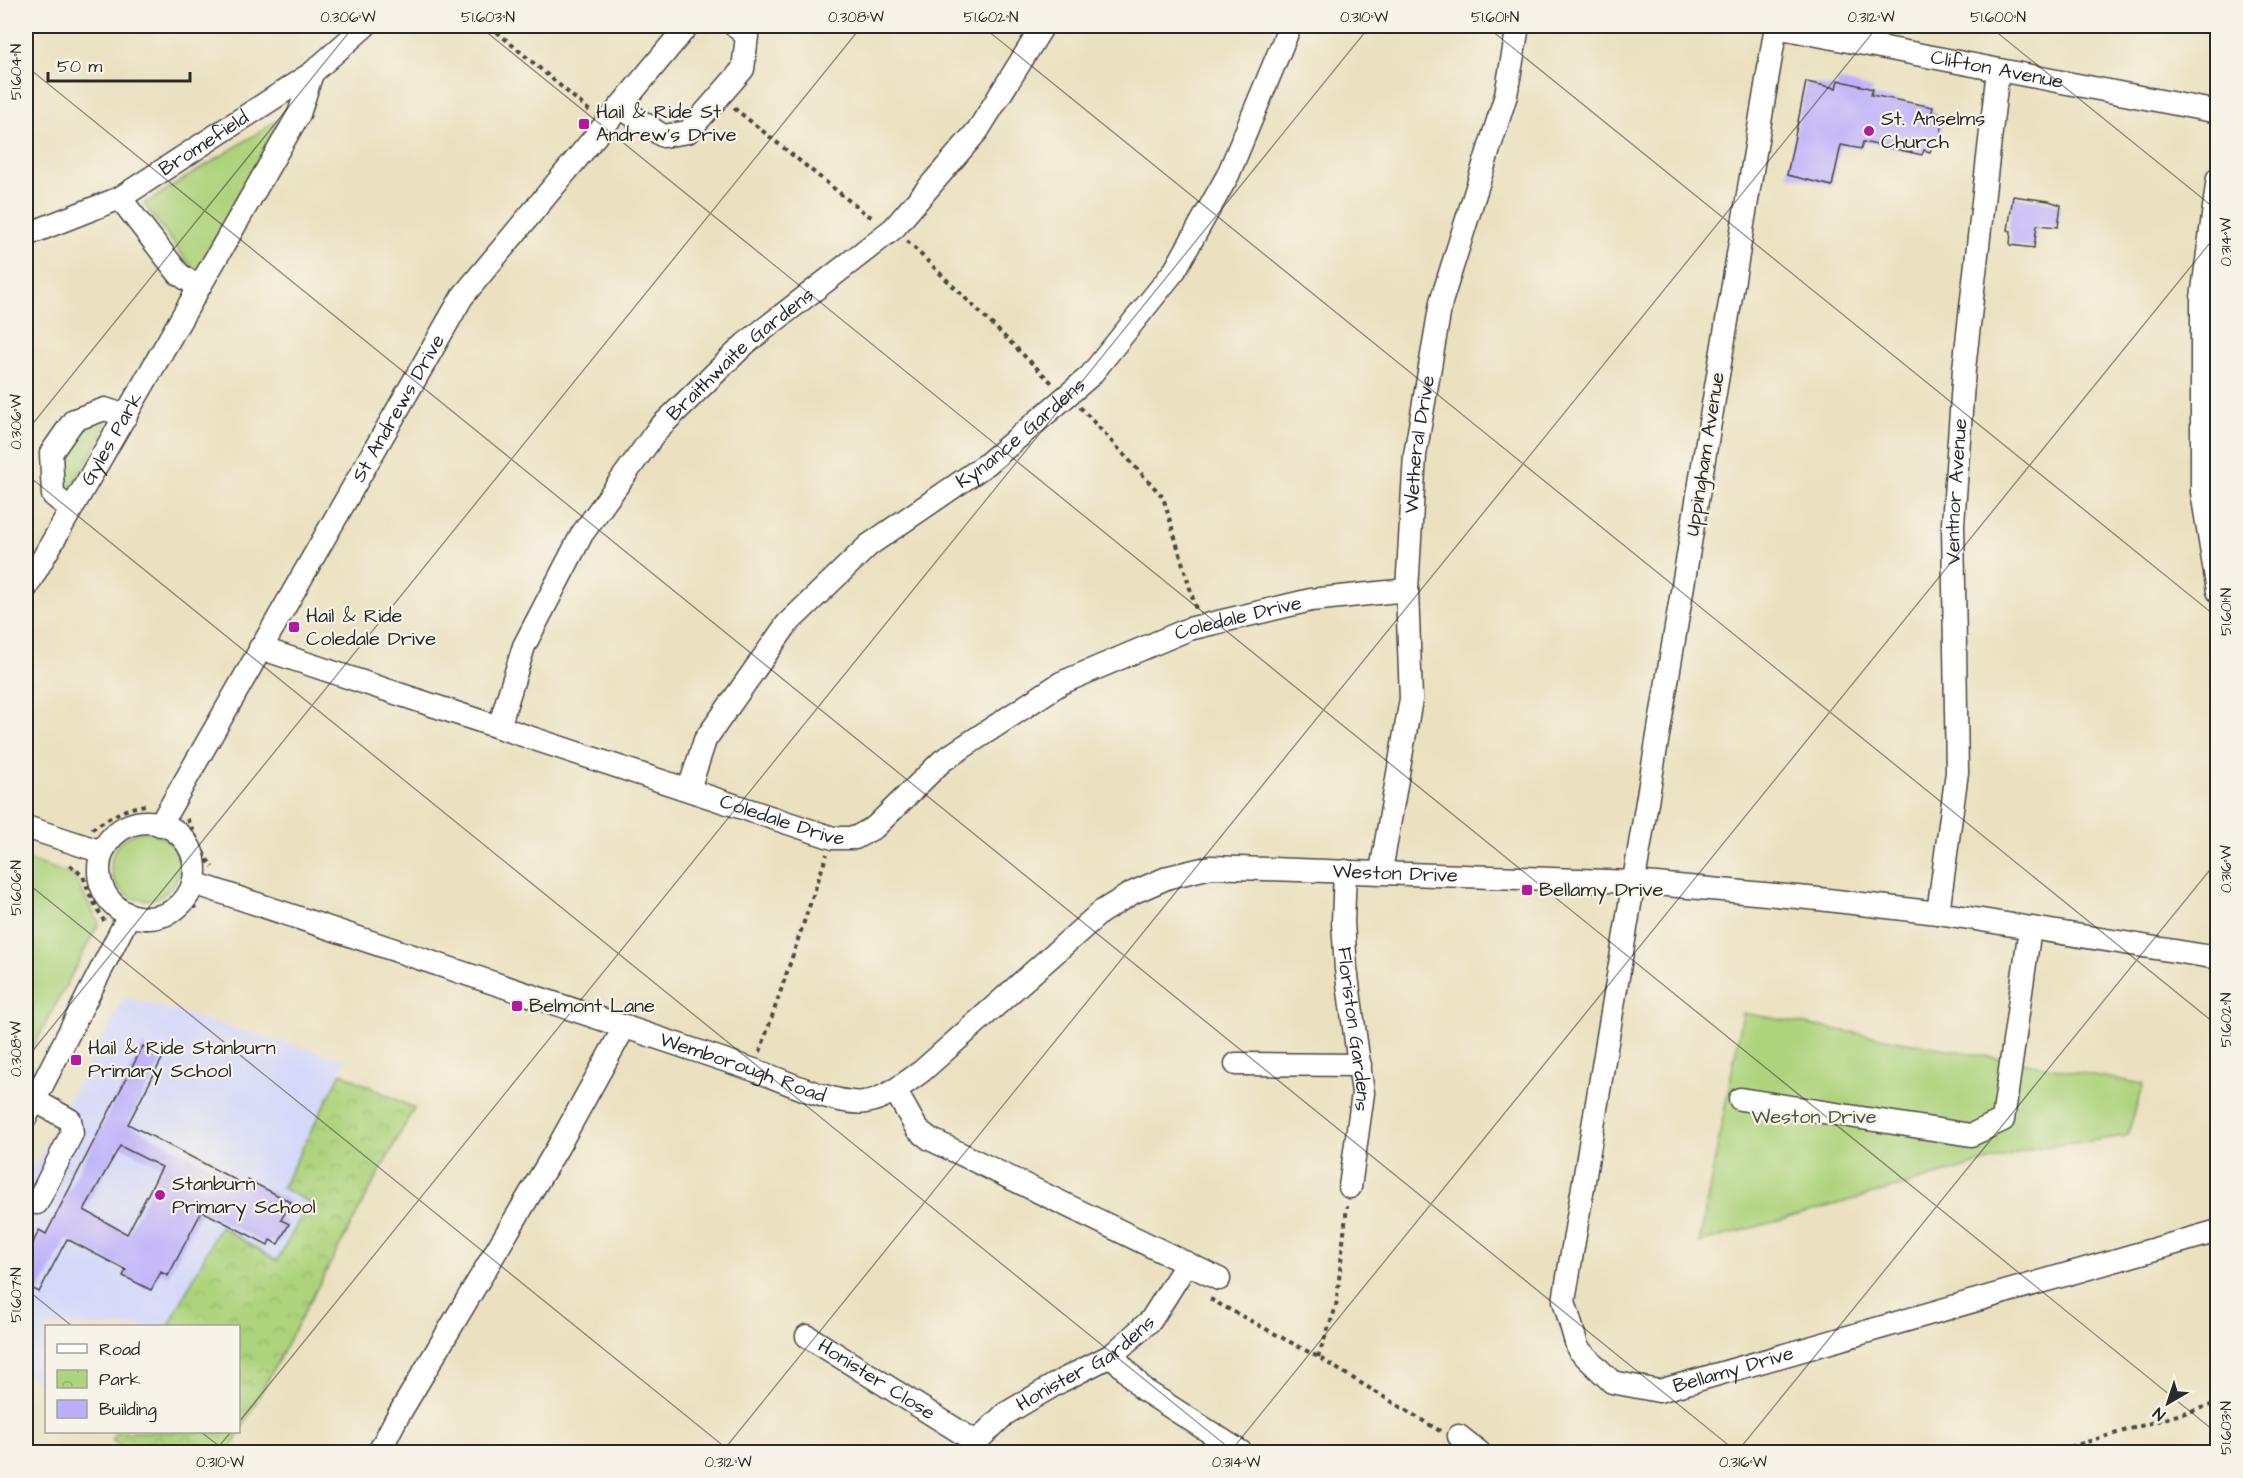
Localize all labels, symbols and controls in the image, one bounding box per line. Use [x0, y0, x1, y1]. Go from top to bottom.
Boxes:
text: 0.306°W [320, 7, 376, 28]
text: 51.603°N [461, 7, 515, 28]
text: 0.308°W [828, 7, 884, 28]
text: 51.602°N [964, 7, 1018, 28]
text: 0.310°W [1340, 7, 1388, 28]
text: 51.601°N [1471, 7, 1519, 28]
text: 0.312°W [1847, 7, 1895, 28]
text: 51.600°N [1970, 7, 2026, 28]
street label: Clifton Avenue [1928, 43, 2066, 96]
text: 51.604°N [6, 44, 27, 100]
scale bar [48, 45, 190, 83]
text: 50 m [57, 54, 102, 79]
place label: Hail & Ride St Andrew's Drive [596, 98, 737, 149]
street label: Bromefield [153, 104, 254, 183]
place label: St. Anselms Church [1881, 105, 1985, 156]
marker: Hail & Ride St Andrew's Drive [577, 117, 591, 131]
marker: St. Anselms Church [1862, 124, 1876, 138]
text: 0.314°W [2216, 218, 2237, 266]
street label: Braithwaite Gardens [660, 281, 820, 427]
street label: St Andrews Drive [345, 329, 452, 488]
street label: Uppingham Avenue [1678, 370, 1733, 538]
street label: Kynance Gardens [950, 372, 1092, 495]
street label: Wetheral Drive [1398, 373, 1442, 514]
street label: Gyles Park [74, 387, 150, 491]
text: 0.306°W [6, 394, 27, 450]
street label: Ventnor Avenue [1939, 417, 1974, 565]
text: 51.601°N [2216, 588, 2237, 636]
street label: Coledale Drive [1170, 589, 1305, 648]
place label: Hail & Ride Coledale Drive [306, 602, 436, 653]
marker: Hail & Ride Coledale Drive [287, 620, 301, 634]
street label: Coledale Drive [716, 787, 845, 852]
text: 0.316°W [2216, 845, 2237, 893]
street label: Weston Drive [1332, 857, 1459, 890]
text: 51.606°N [6, 860, 27, 916]
place label: Bellamy Drive [1539, 876, 1663, 905]
marker: Bellamy Drive [1520, 883, 1534, 897]
street label: Floriston Gardens [1331, 946, 1377, 1113]
place label: Belmont Lane [529, 992, 655, 1020]
text: 51.602°N [2216, 993, 2237, 1047]
marker: Belmont Lane [510, 999, 524, 1013]
text: 0.308°W [6, 1021, 27, 1077]
street label: Wemborough Road [656, 1025, 829, 1110]
place label: Hail & Ride Stanburn Primary School [88, 1034, 276, 1086]
marker: Hail & Ride Stanburn Primary School [69, 1053, 83, 1067]
park label: Weston Drive [1751, 1103, 1877, 1131]
place label: Stanburn Primary School [172, 1170, 316, 1222]
marker: Stanburn Primary School [153, 1188, 167, 1202]
text: 51.607°N [6, 1267, 27, 1323]
street label: Honister Gardens [1011, 1309, 1161, 1418]
legend [45, 1325, 240, 1433]
street label: Honister Close [812, 1332, 941, 1427]
text: Road [99, 1337, 140, 1362]
street label: Bellamy Drive [1670, 1339, 1797, 1400]
text: Park [99, 1367, 141, 1392]
north arrow [2138, 1373, 2198, 1433]
text: Building [99, 1397, 157, 1423]
text: 51.603°N [2216, 1401, 2237, 1455]
text: N [2148, 1402, 2170, 1426]
text: 0.310°W [196, 1452, 244, 1473]
text: 0.312°W [704, 1452, 752, 1473]
text: 0.314°W [1212, 1452, 1260, 1473]
text: 0.316°W [1719, 1452, 1767, 1473]

